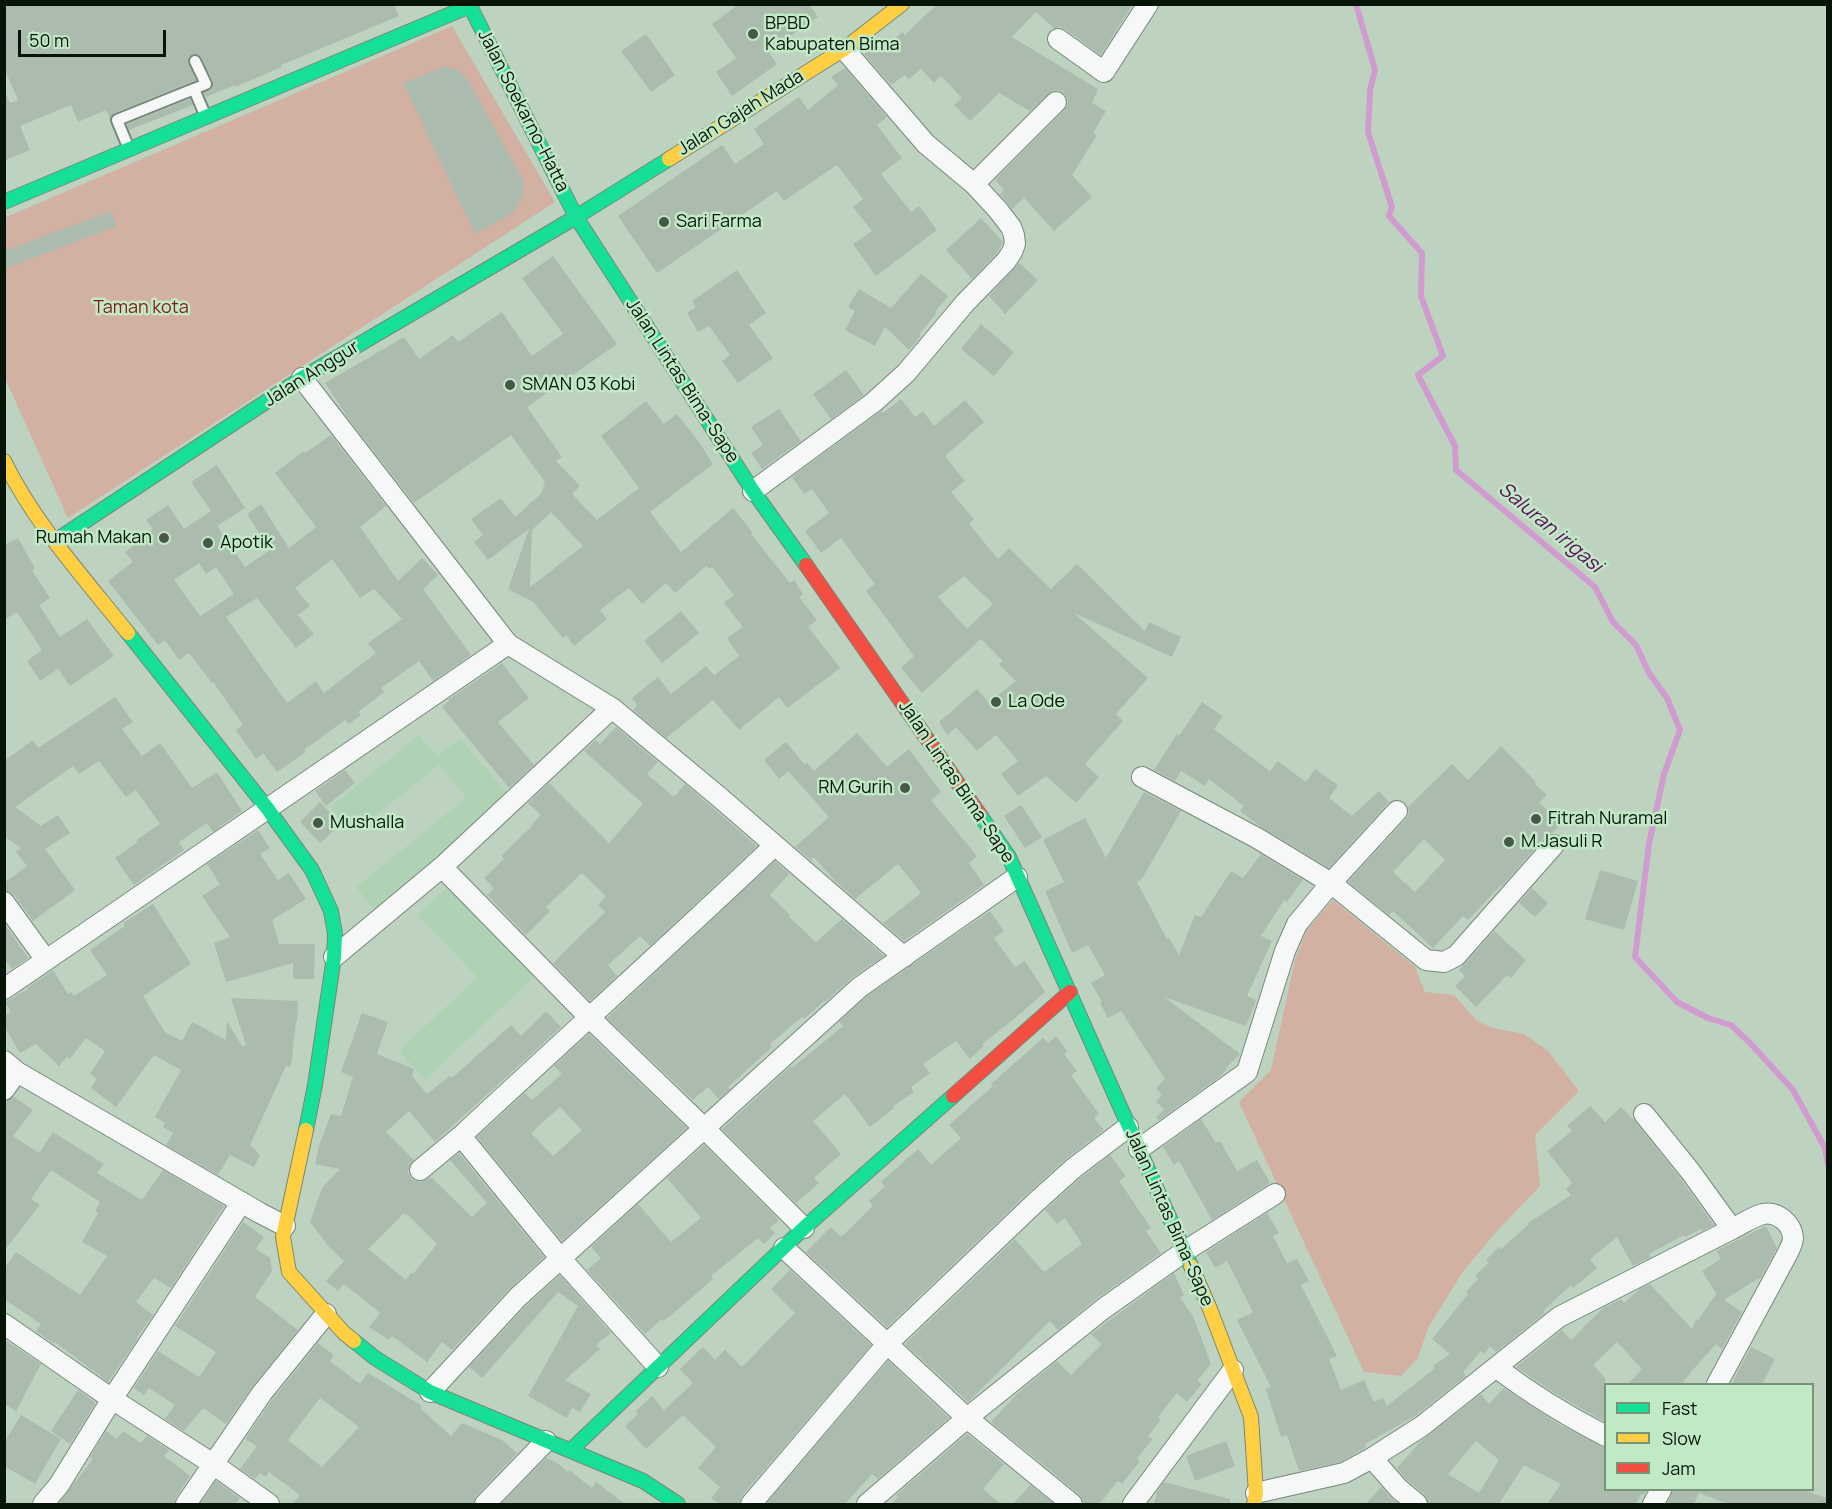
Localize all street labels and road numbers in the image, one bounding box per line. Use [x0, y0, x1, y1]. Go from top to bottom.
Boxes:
street label: Jalan Soekarno-Hatta [473, 26, 573, 196]
street label: Jalan Gajah Mada [674, 66, 808, 160]
street label: Jalan Lintas Bima-Sape [621, 295, 743, 467]
street label: Jalan Anggur [261, 336, 363, 412]
street label: Jalan Lintas Bima-Sape [894, 697, 1018, 867]
street label: Jalan Lintas Bima-Sape [1120, 1126, 1218, 1310]

